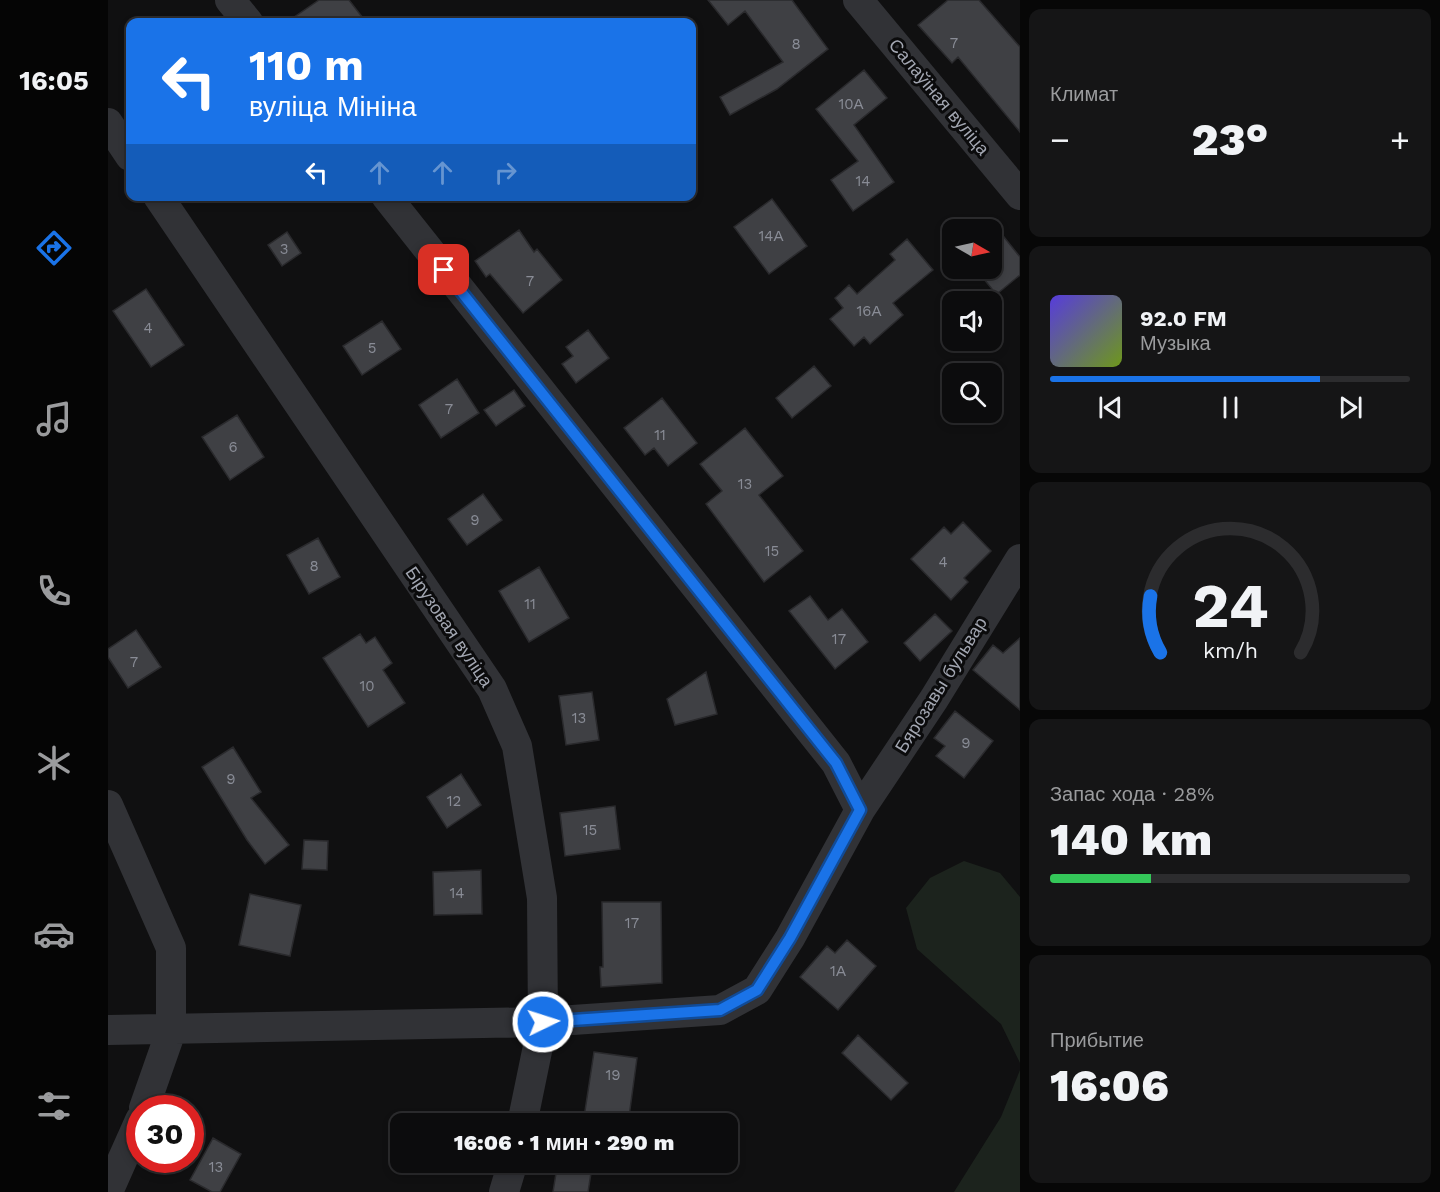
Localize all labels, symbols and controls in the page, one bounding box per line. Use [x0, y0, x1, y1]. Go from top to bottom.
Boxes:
street label: Салаўіная вуліца [885, 34, 995, 160]
house number: 7 [950, 34, 958, 52]
house number: 8 [791, 35, 801, 53]
text: 110 m [249, 41, 364, 90]
icon: left [150, 42, 228, 120]
text: 16:05 [19, 65, 89, 97]
text: Климат [1050, 82, 1118, 106]
text: вуліца Мініна [249, 91, 416, 123]
house number: 10А [838, 95, 864, 113]
text: 23° [1192, 113, 1268, 166]
text: − [1050, 120, 1070, 159]
text: + [1390, 120, 1410, 159]
icon: left [300, 156, 333, 189]
icon: ahead [363, 156, 396, 189]
icon: ahead [426, 156, 459, 189]
icon: right [489, 156, 522, 189]
house number: 14 [855, 172, 871, 190]
north arrow [942, 219, 1002, 279]
map controls [942, 219, 1002, 423]
icon: directions [33, 227, 75, 269]
house number: 14А [758, 227, 784, 245]
house number: 3 [280, 240, 288, 258]
pin [418, 244, 469, 295]
icon: arrive [427, 253, 460, 286]
house number: 7 [526, 272, 534, 290]
button: sound [942, 291, 1002, 351]
house number: 16А [857, 302, 881, 320]
text: 92.0 FM [1140, 306, 1227, 331]
house number: 4 [143, 319, 153, 337]
text: Музыка [1140, 331, 1211, 355]
house number: 5 [368, 339, 376, 357]
button: search [942, 363, 1002, 423]
icon: previous [1094, 391, 1127, 424]
icon: pause [1214, 391, 1247, 424]
icon: next [1334, 391, 1367, 424]
icon: music [33, 398, 75, 440]
house number: 7 [445, 400, 453, 418]
house number: 11 [654, 426, 666, 444]
house number: 6 [228, 438, 238, 456]
house number: 13 [738, 475, 752, 493]
house number: 9 [470, 511, 480, 529]
house number: 15 [765, 542, 779, 560]
house number: 4 [938, 553, 948, 571]
house number: 8 [309, 557, 319, 575]
street label: Бірузовая вуліца [401, 563, 498, 692]
text: 24 [1192, 569, 1268, 642]
icon: phone [33, 570, 75, 612]
house number: 11 [524, 595, 536, 613]
street label: Бярозавы бульвар [890, 613, 991, 756]
house number: 17 [832, 630, 846, 648]
text: km/h [1202, 638, 1258, 663]
house number: 7 [130, 653, 138, 671]
house number: 10 [359, 677, 375, 695]
house number: 13 [572, 709, 586, 727]
house number: 9 [961, 734, 971, 752]
icon: climate [33, 742, 75, 784]
house number: 9 [226, 770, 236, 788]
text: Запас хода · 28% [1050, 782, 1215, 806]
house number: 12 [447, 792, 461, 810]
text: 140 km [1050, 813, 1212, 866]
house number: 15 [583, 821, 597, 839]
house number: 14 [449, 884, 465, 902]
icon: car [33, 913, 75, 955]
house number: 17 [625, 914, 639, 932]
house number: 1А [830, 962, 846, 980]
position arrow [511, 990, 575, 1054]
text: Прибытие [1050, 1028, 1144, 1052]
text: 16:06 [1050, 1059, 1169, 1112]
house number: 19 [605, 1066, 621, 1084]
icon: filters [33, 1085, 75, 1127]
speed limit sign: 30 [126, 1095, 204, 1173]
text: 16:06 · 1 мин · 290 m [454, 1130, 674, 1155]
house number: 13 [209, 1158, 223, 1176]

